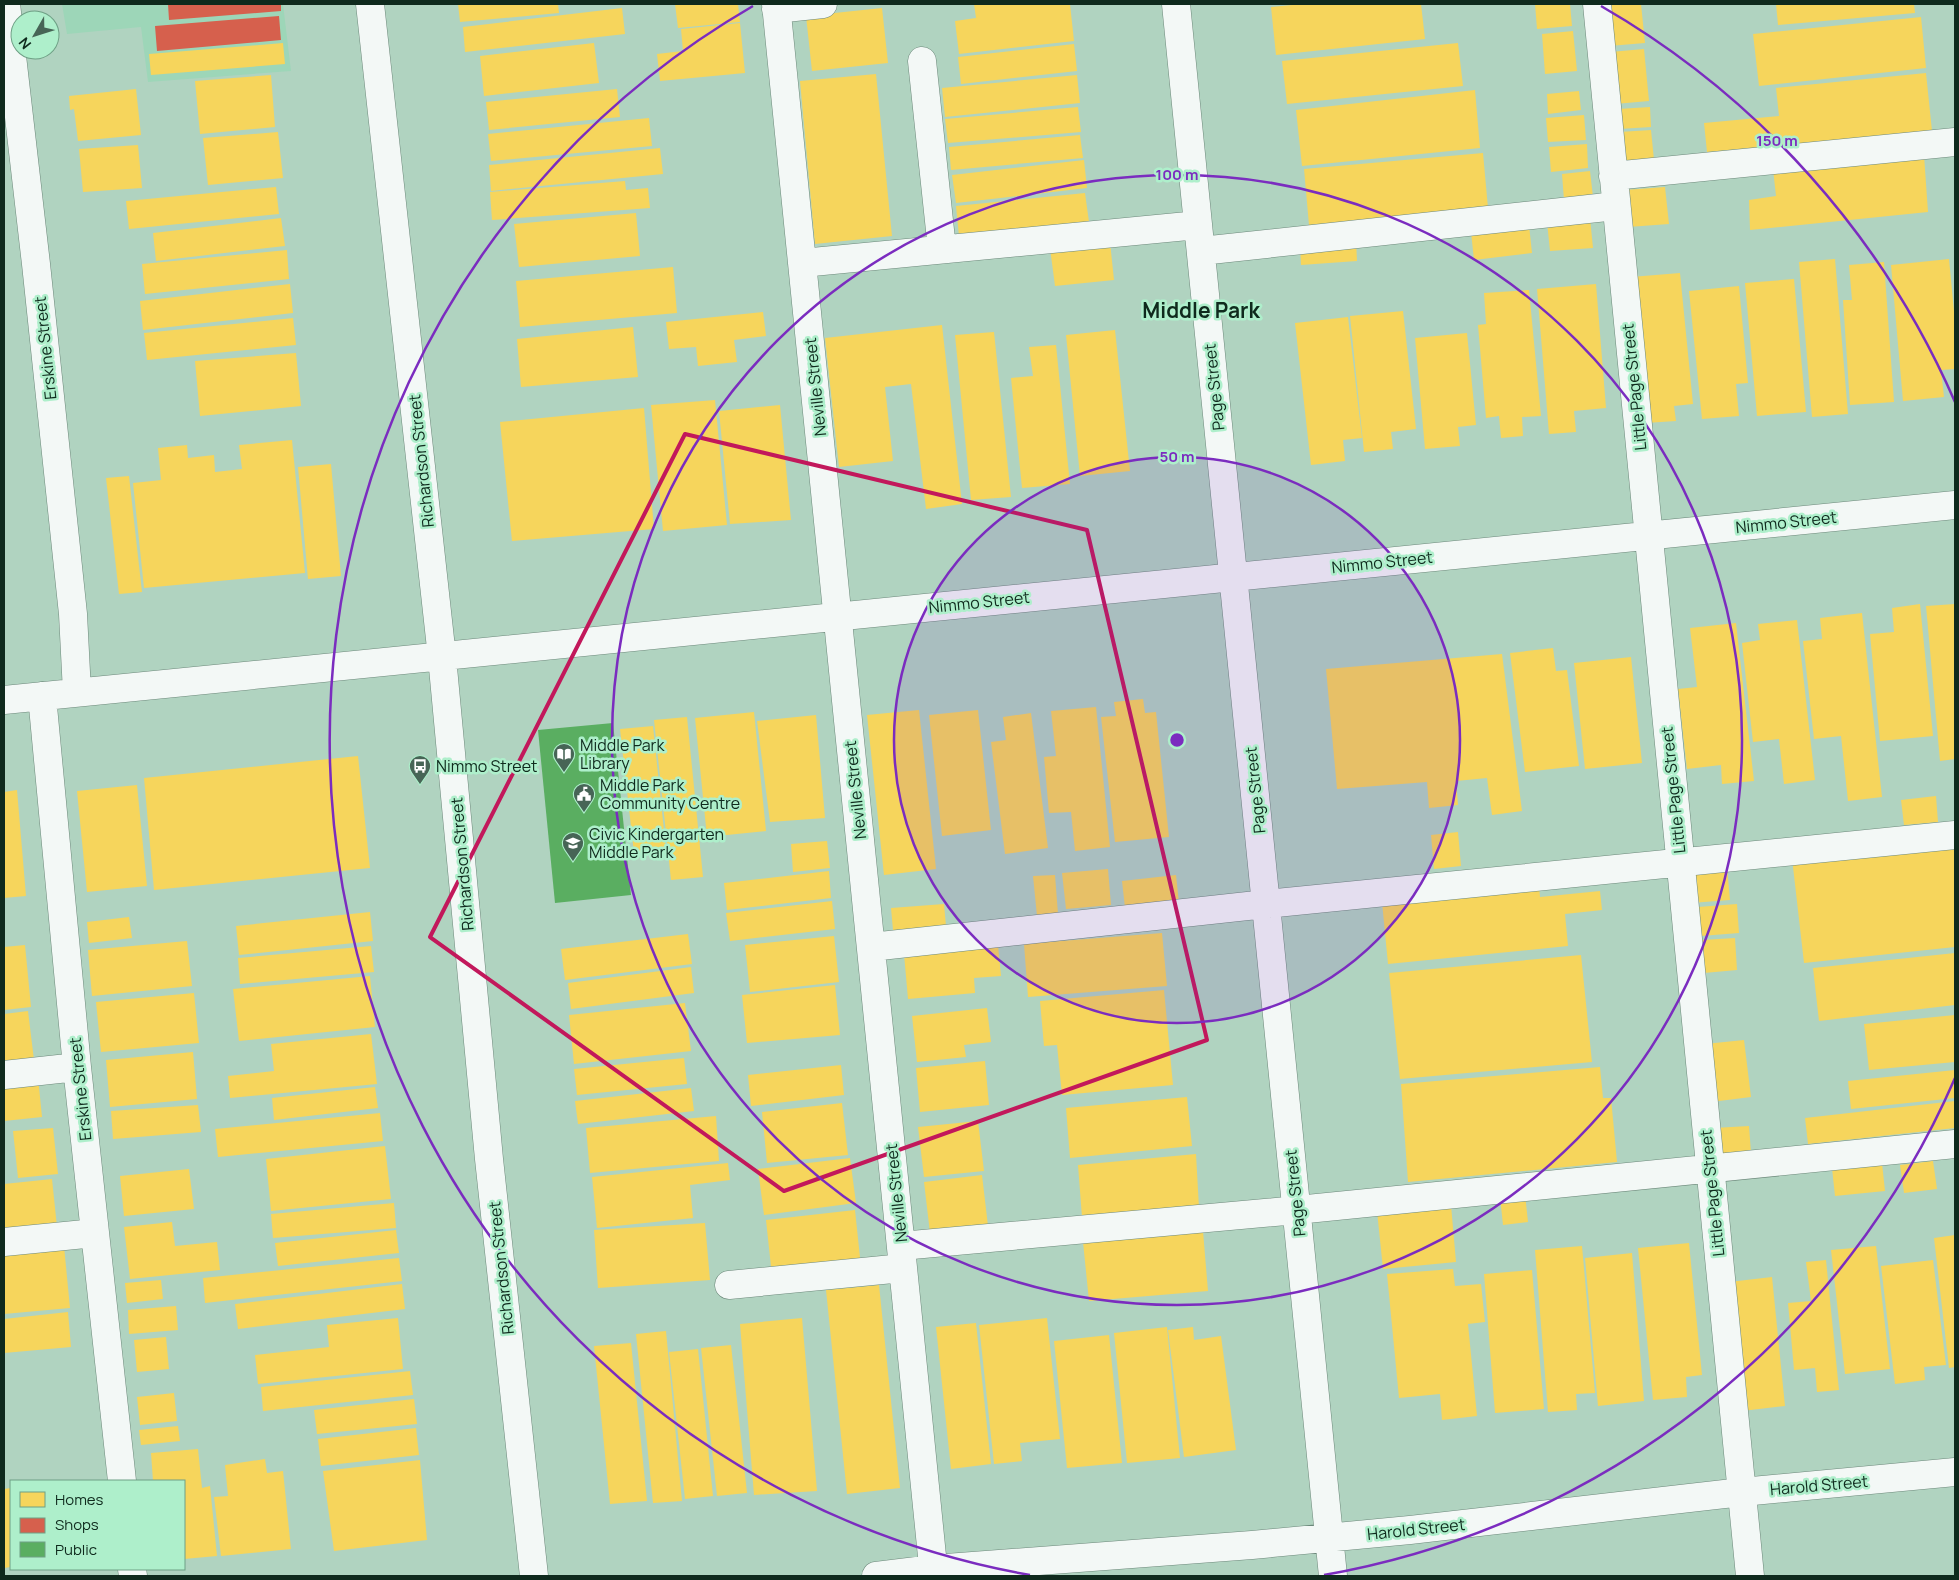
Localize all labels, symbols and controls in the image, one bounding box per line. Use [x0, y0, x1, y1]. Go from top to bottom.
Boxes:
north arrow [10, 10, 60, 60]
text: N [14, 34, 35, 53]
text: 150 m [1756, 130, 1798, 151]
text: 100 m [1156, 164, 1198, 185]
street label: Erskine Street [29, 295, 61, 401]
district label: Middle Park [1142, 296, 1260, 324]
street label: Little Page Street [1616, 323, 1652, 451]
street label: Neville Street [799, 337, 831, 437]
street label: Page Street [1199, 342, 1229, 432]
street label: Richardson Street [403, 393, 439, 529]
text: 50 m [1159, 446, 1195, 467]
street label: Nimmo Street [1734, 506, 1838, 538]
street label: Nimmo Street [1330, 546, 1434, 578]
street label: Nimmo Street [927, 586, 1031, 618]
street label: Little Page Street [1655, 726, 1691, 854]
centre of rings [1168, 731, 1186, 749]
place label: Middle Park Library [580, 734, 665, 774]
street label: Neville Street [839, 740, 871, 840]
library icon: Middle Park Library [552, 742, 576, 773]
street label: Page Street [1240, 745, 1270, 835]
bus stop icon: Nimmo Street [408, 754, 432, 785]
place label: Nimmo Street [436, 755, 537, 777]
place label: Middle Park Community Centre [600, 774, 740, 814]
public building icon: Middle Park Community Centre [572, 782, 596, 813]
street label: Richardson Street [445, 796, 479, 932]
place label: Civic Kindergarten Middle Park [589, 823, 724, 863]
school or university icon: Civic Kindergarten Middle Park [561, 831, 585, 862]
street label: Erskine Street [64, 1036, 96, 1142]
street label: Little Page Street [1694, 1129, 1730, 1257]
street label: Neville Street [880, 1143, 912, 1243]
street label: Page Street [1280, 1148, 1310, 1238]
street label: Richardson Street [483, 1200, 519, 1336]
street label: Harold Street [1769, 1470, 1869, 1500]
legend [10, 1480, 185, 1570]
text: Homes [55, 1489, 104, 1510]
street label: Harold Street [1366, 1513, 1466, 1545]
text: Shops [55, 1514, 99, 1535]
text: Public [55, 1539, 97, 1560]

